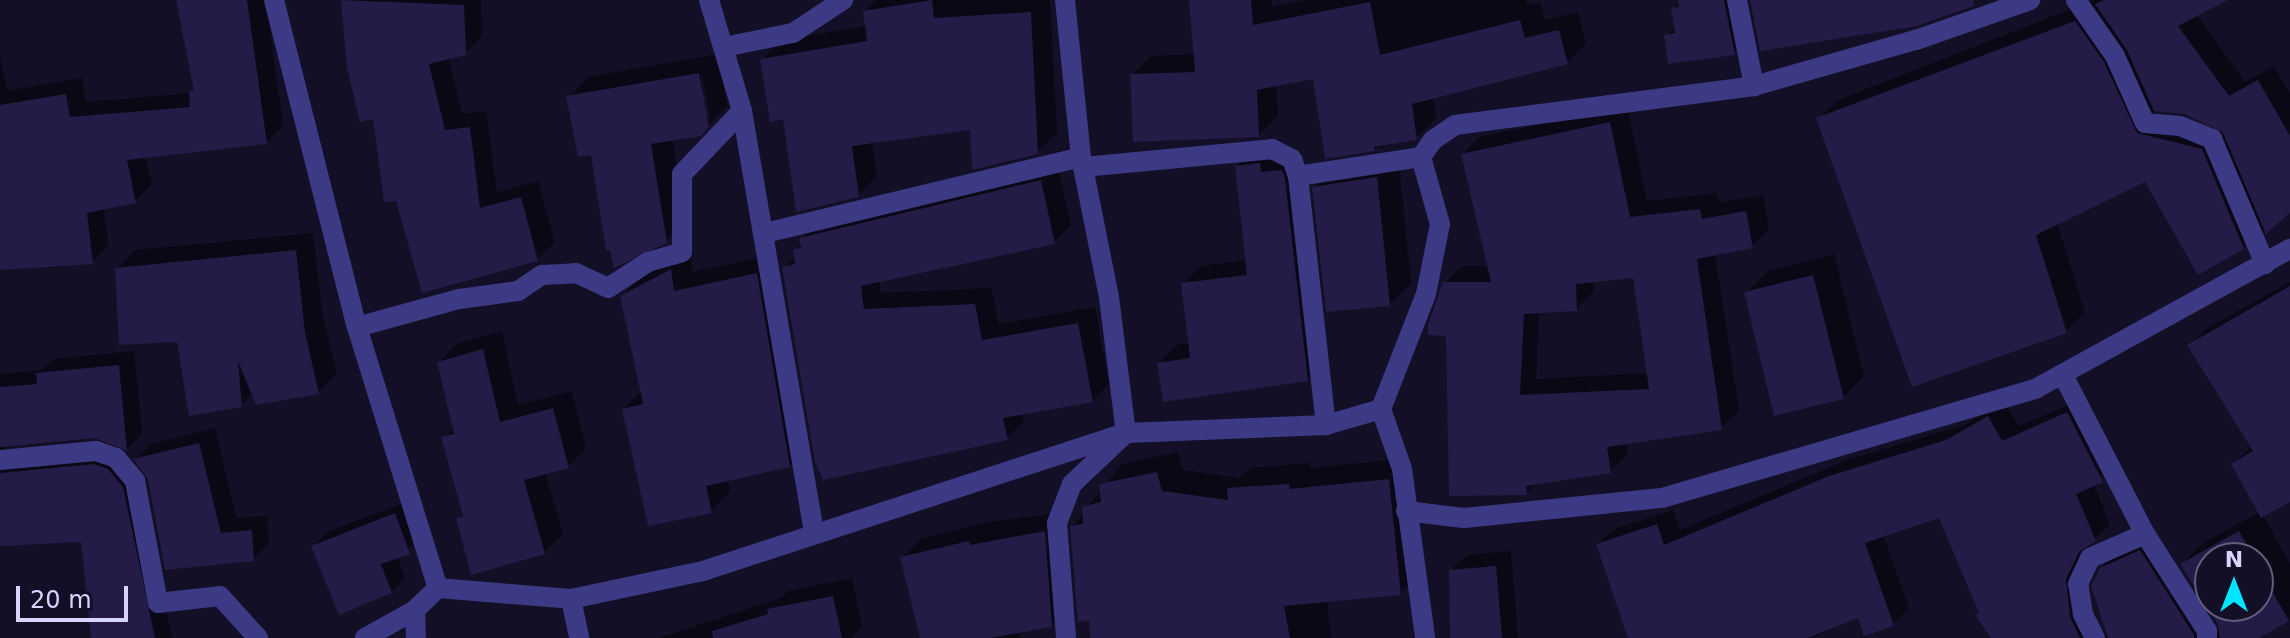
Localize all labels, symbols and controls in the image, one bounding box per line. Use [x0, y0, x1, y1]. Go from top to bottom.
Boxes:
north arrow [2194, 542, 2274, 622]
text: N [2225, 547, 2243, 572]
scale bar [20, 570, 132, 620]
text: 20 m [30, 586, 92, 614]

